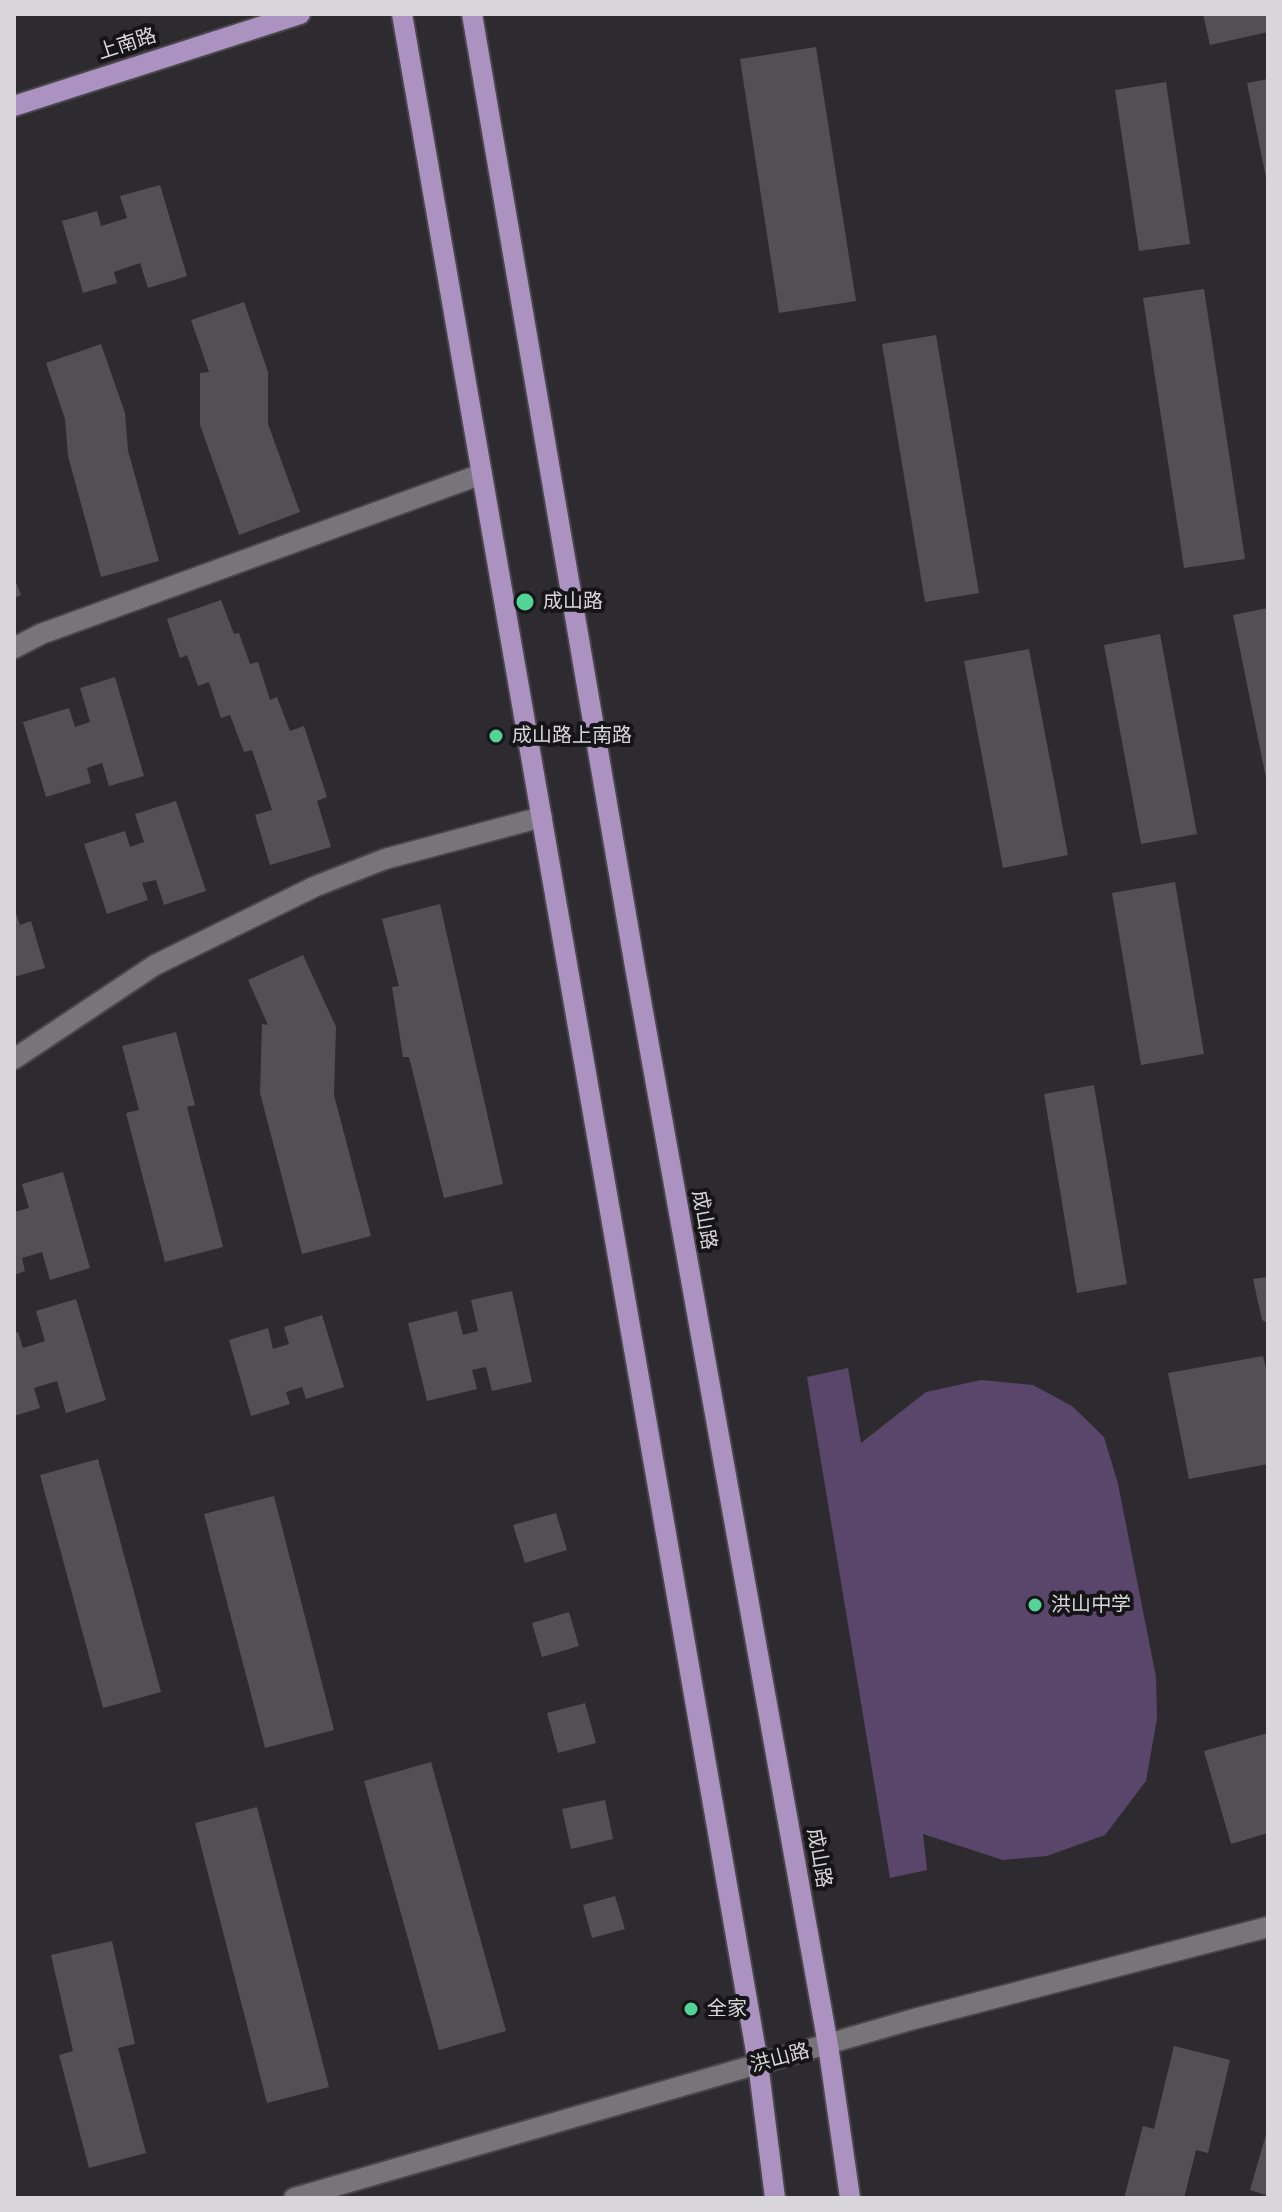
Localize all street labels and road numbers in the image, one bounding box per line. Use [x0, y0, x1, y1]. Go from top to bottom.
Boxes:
street label: 上南路 [95, 23, 159, 65]
street label: 成山路 [687, 1188, 721, 1252]
street label: 成山路 [802, 1826, 836, 1890]
street label: 洪山路 [748, 2039, 812, 2077]

